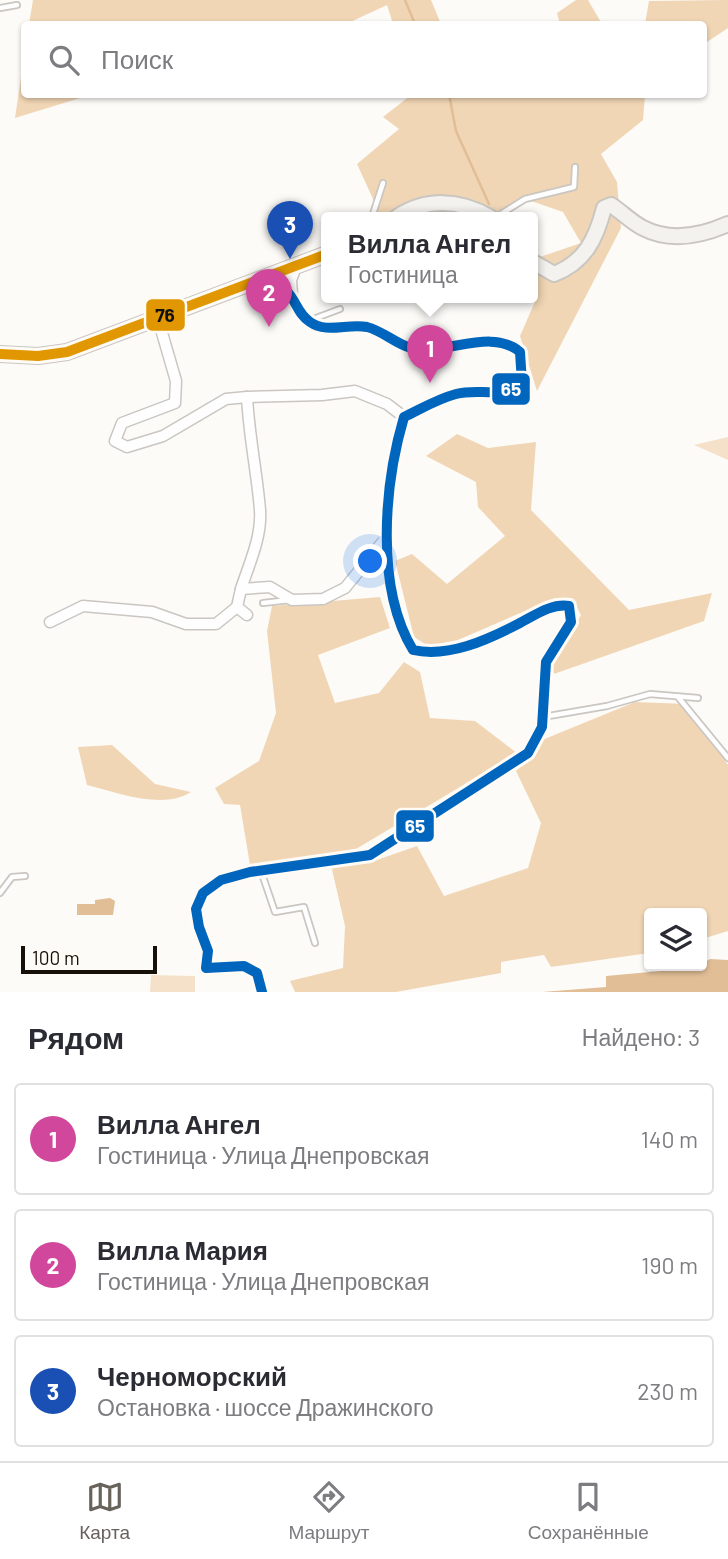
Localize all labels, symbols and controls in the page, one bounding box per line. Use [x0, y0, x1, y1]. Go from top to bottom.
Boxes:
search box [21, 21, 707, 98]
icon: search [45, 41, 83, 79]
text: Поиск [101, 43, 173, 74]
pin: 3 [267, 201, 313, 259]
popup [321, 212, 538, 303]
text: Вилла Ангел [348, 227, 511, 258]
text: Гостиница [348, 260, 458, 288]
pin: 2 [246, 269, 292, 327]
line badge: 76 [145, 298, 186, 332]
text: 76 [155, 303, 175, 326]
pin: 1 [407, 325, 453, 383]
line badge: 65 [491, 372, 531, 406]
text: 65 [501, 377, 521, 400]
your location [353, 544, 387, 578]
line badge: 65 [395, 809, 435, 843]
text: 65 [405, 814, 425, 837]
map controls [644, 908, 707, 971]
button: layers [644, 908, 707, 971]
scale bar [21, 943, 158, 975]
text: 100 m [32, 946, 80, 969]
text: Рядом [28, 1019, 124, 1055]
text: Найдено: 3 [582, 1023, 700, 1051]
text: Вилла Ангел [97, 1108, 261, 1139]
text: 1 [49, 1125, 57, 1153]
text: 140 m [641, 1125, 698, 1153]
text: Гостиница · Улица Днепровская [97, 1141, 429, 1169]
text: Вилла Мария [97, 1234, 268, 1265]
text: 2 [47, 1251, 59, 1279]
text: 190 m [641, 1251, 698, 1279]
text: Гостиница · Улица Днепровская [97, 1267, 429, 1295]
text: Черноморский [97, 1360, 287, 1391]
text: 3 [47, 1377, 59, 1405]
text: 230 m [637, 1377, 698, 1405]
text: Остановка · шоссе Дражинского [97, 1393, 434, 1421]
tab: Карта [79, 1478, 130, 1544]
tab: Маршрут [288, 1478, 369, 1544]
tab: Сохранённые [528, 1478, 649, 1544]

